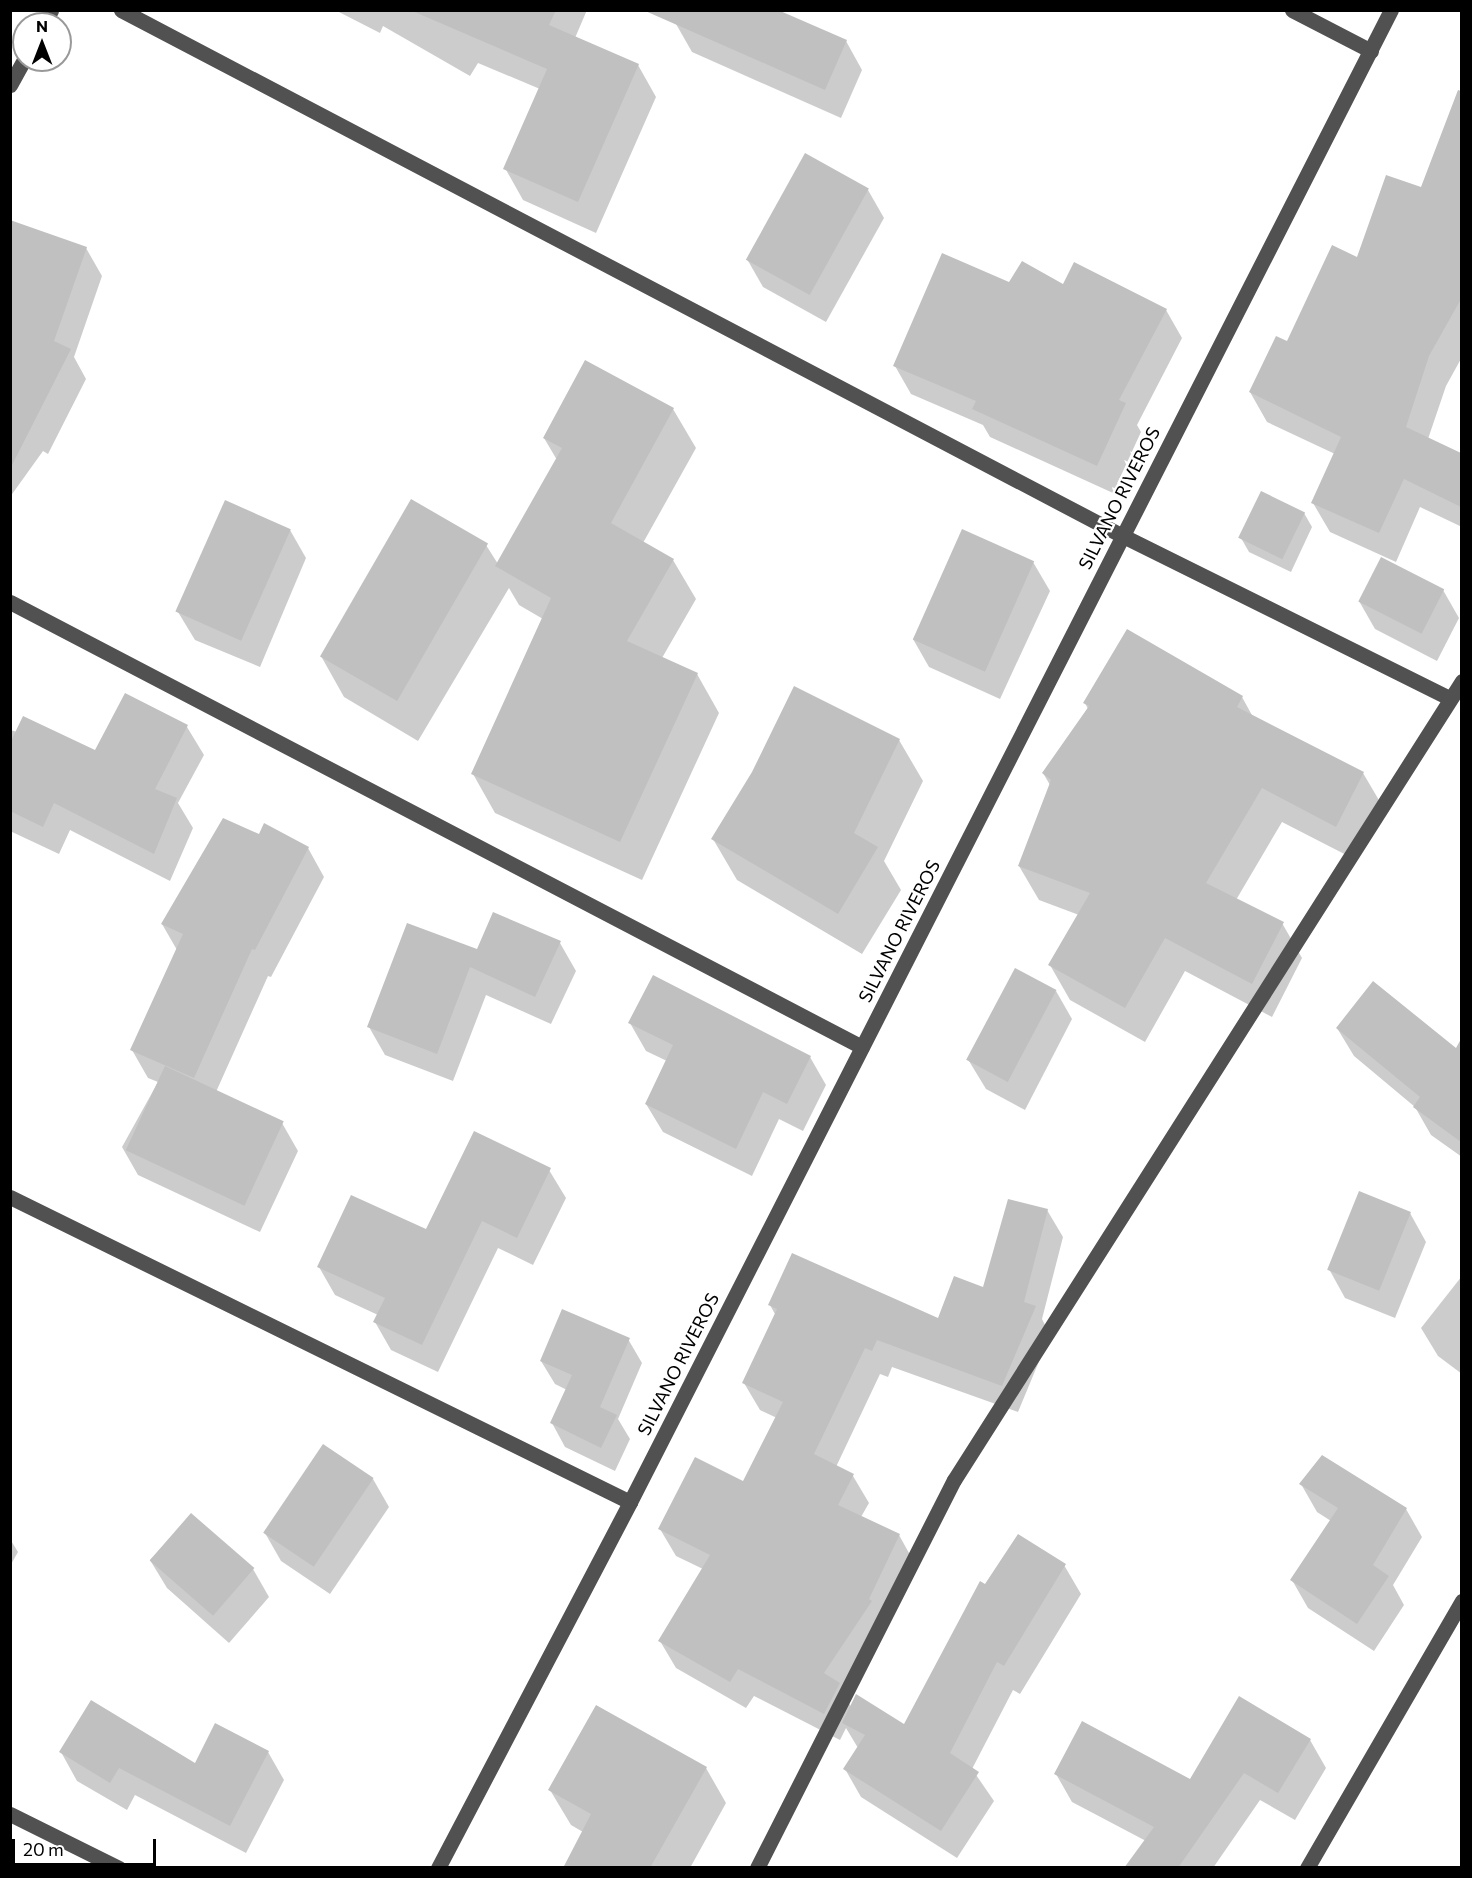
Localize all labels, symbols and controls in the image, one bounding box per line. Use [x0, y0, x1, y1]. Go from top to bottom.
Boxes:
north arrow [12, 12, 72, 72]
text: N [36, 16, 48, 35]
street label: SILVANO RIVEROS [1074, 423, 1164, 573]
street label: SILVANO RIVEROS [854, 856, 944, 1006]
street label: SILVANO RIVEROS [633, 1289, 723, 1439]
scale bar [15, 1827, 159, 1865]
text: 20 m [23, 1838, 64, 1860]

